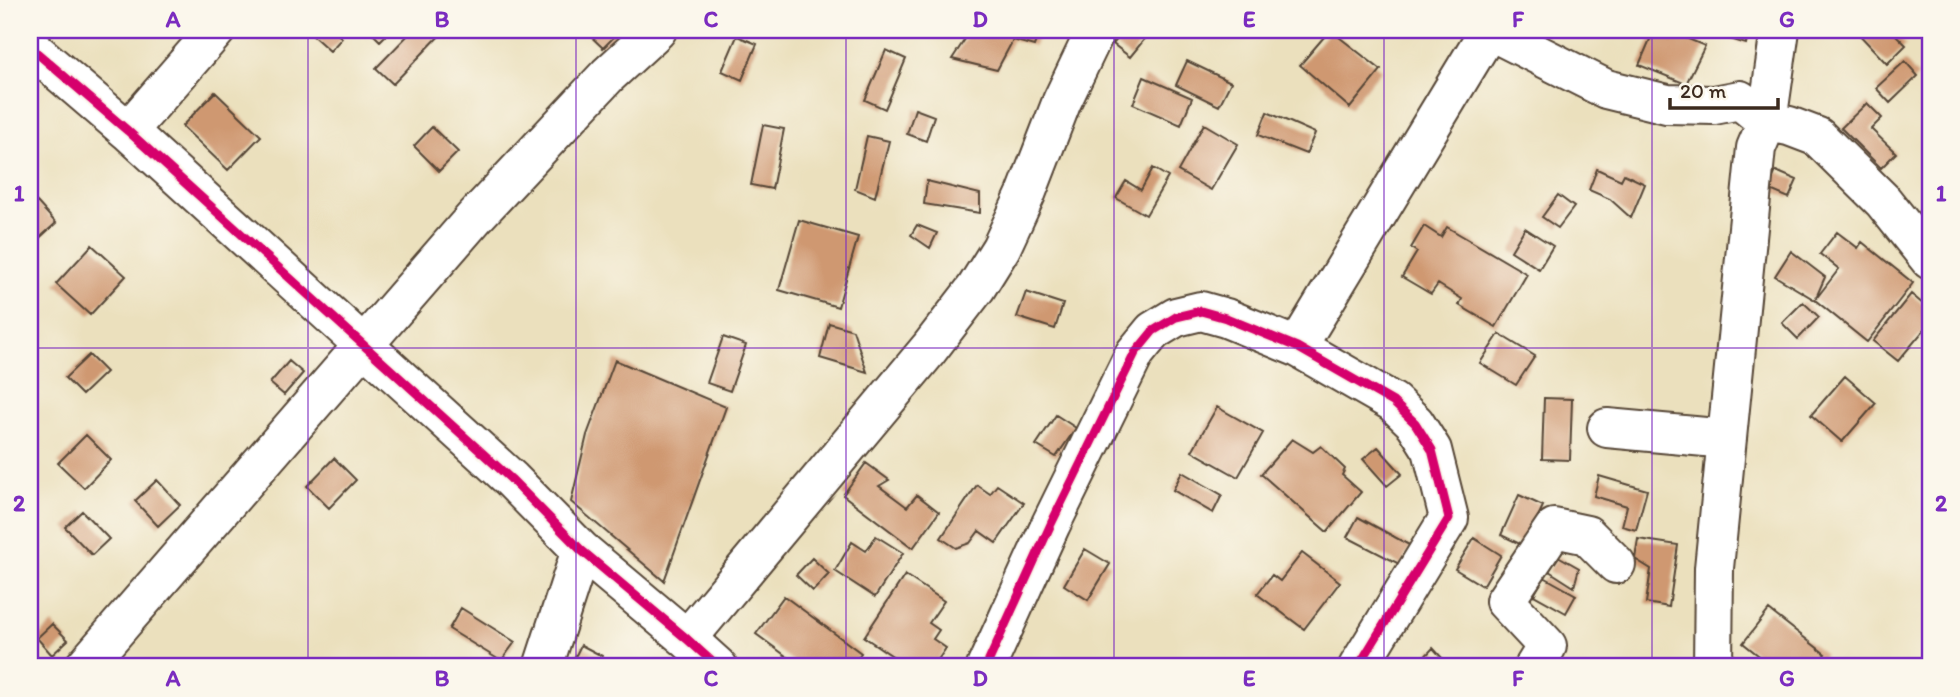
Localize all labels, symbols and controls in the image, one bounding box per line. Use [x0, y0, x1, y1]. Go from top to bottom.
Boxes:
text: A [165, 5, 181, 33]
text: B [435, 5, 450, 33]
text: C [704, 5, 719, 33]
text: D [972, 5, 988, 33]
text: E [1243, 5, 1256, 33]
text: F [1512, 5, 1525, 33]
text: G [1779, 5, 1795, 33]
scale bar [1670, 66, 1778, 110]
text: 20 m [1680, 78, 1727, 103]
text: 1 [14, 179, 25, 207]
text: 1 [1936, 179, 1947, 207]
text: 2 [13, 489, 26, 517]
text: 2 [1935, 489, 1948, 517]
text: A [165, 664, 181, 692]
text: B [435, 664, 450, 692]
text: C [704, 664, 719, 692]
text: D [972, 664, 988, 692]
text: E [1243, 664, 1256, 692]
text: F [1512, 664, 1525, 692]
text: G [1779, 664, 1795, 692]

